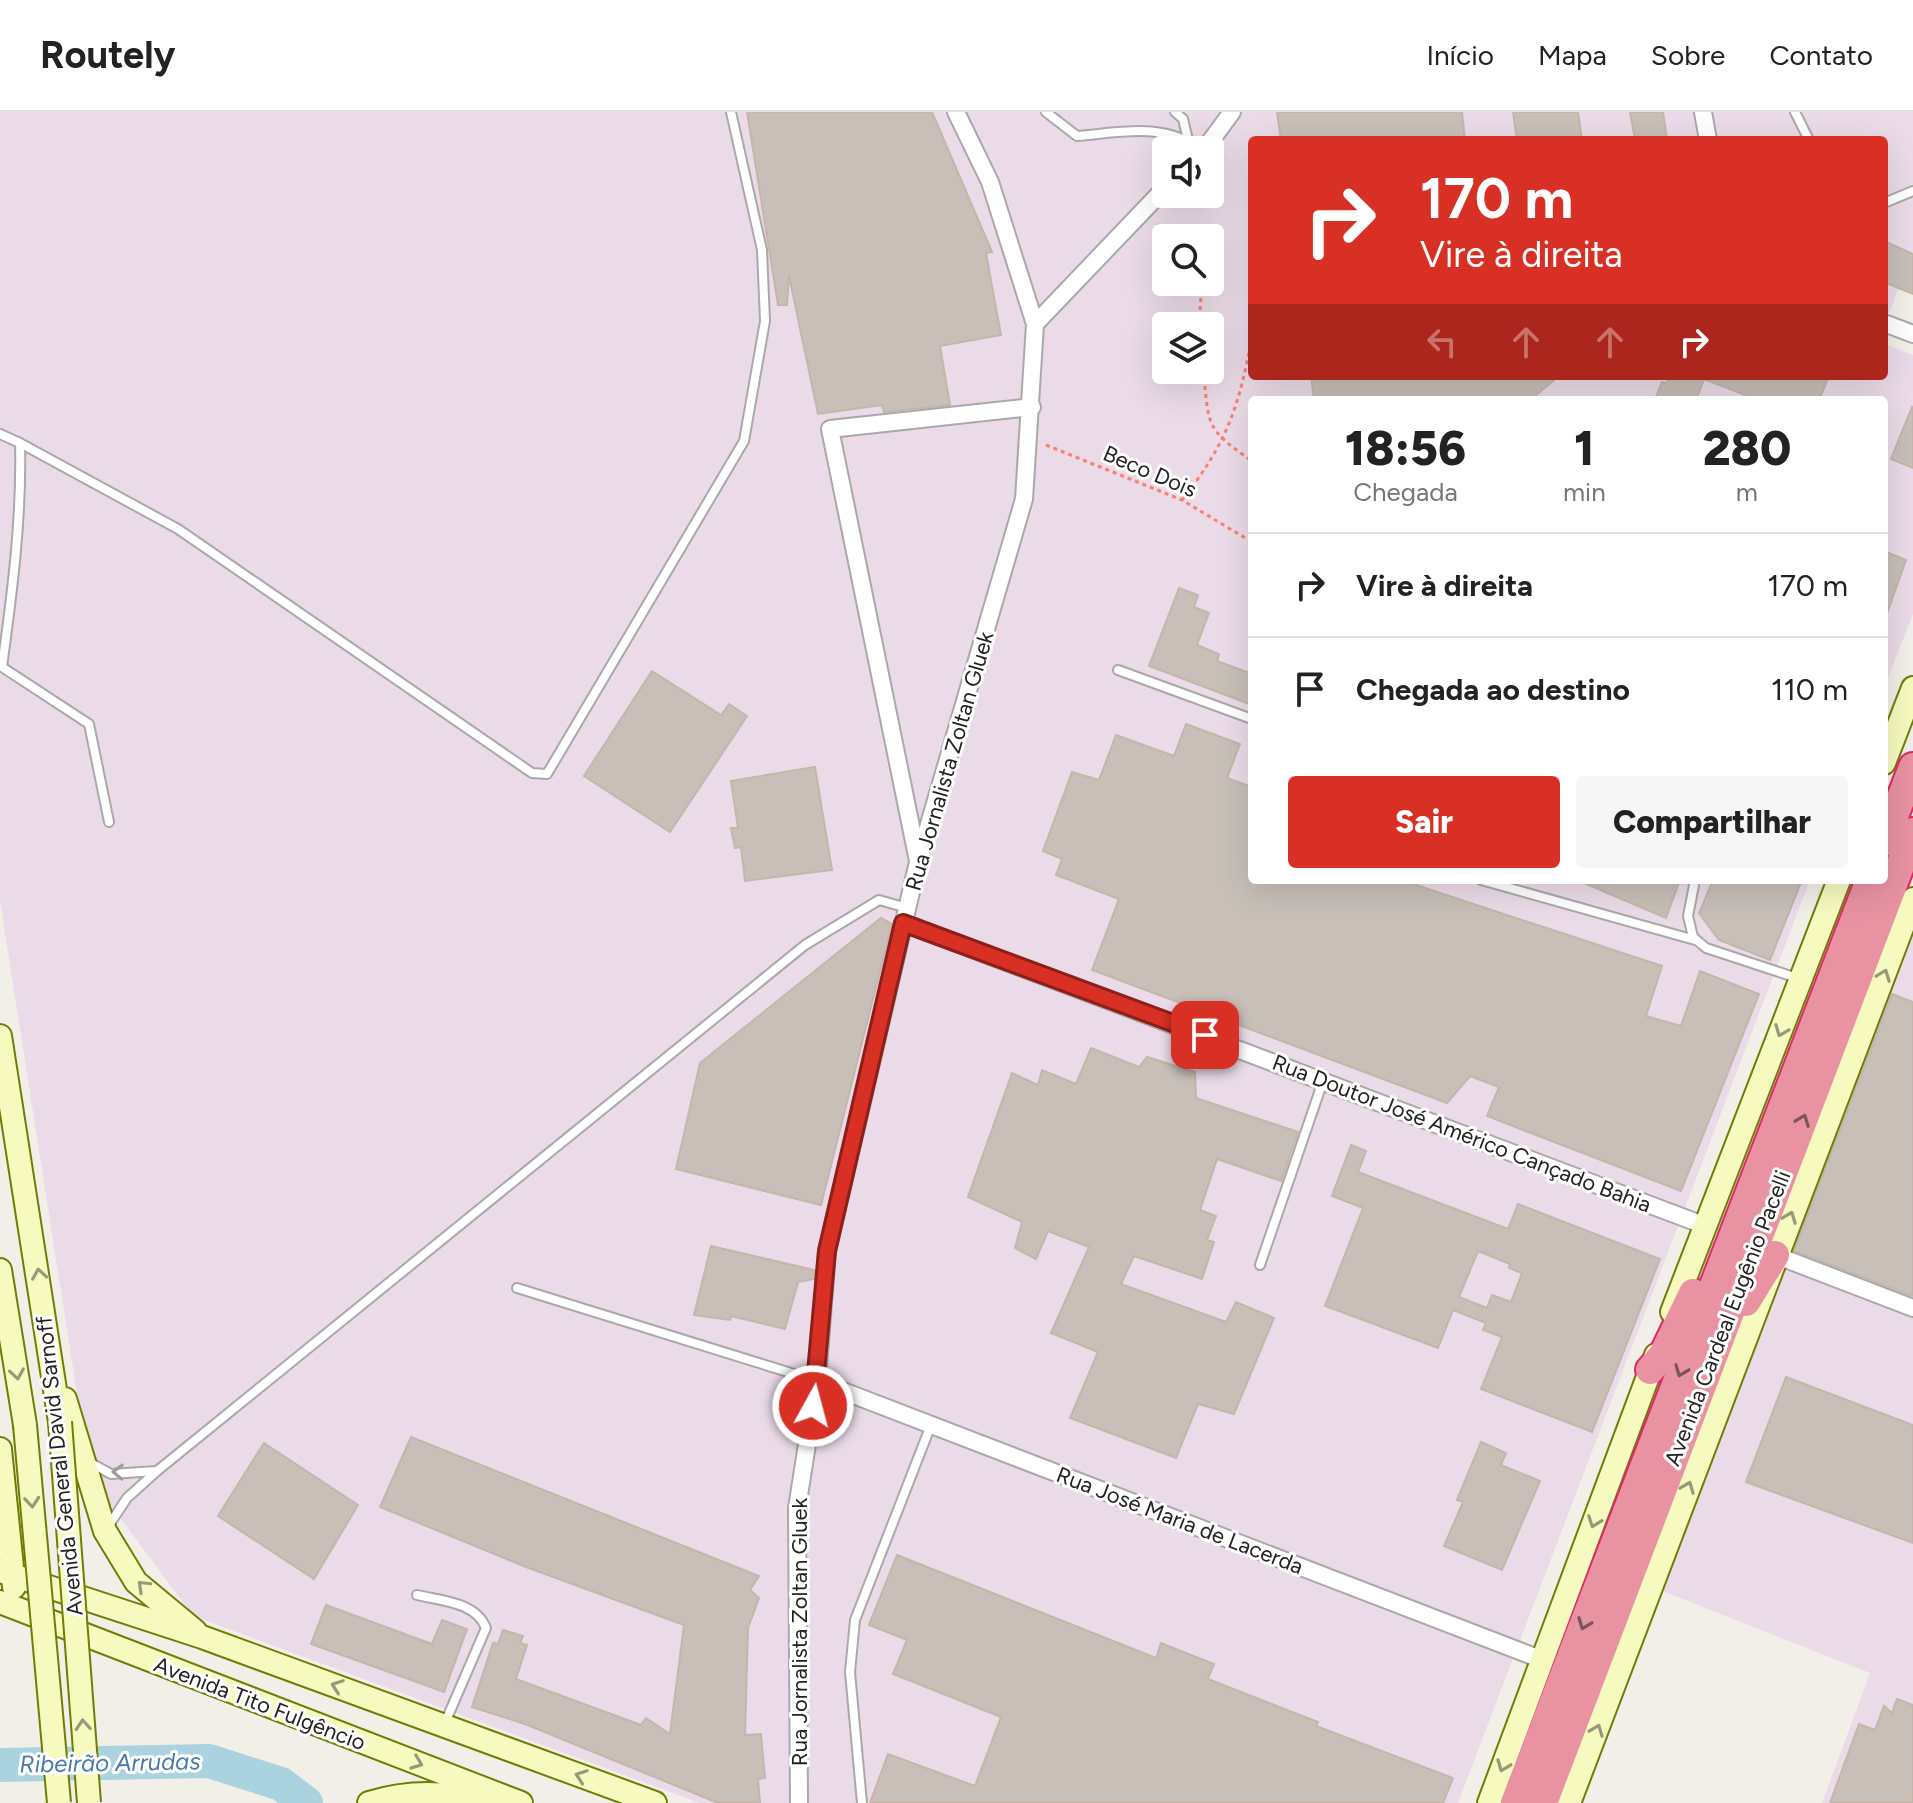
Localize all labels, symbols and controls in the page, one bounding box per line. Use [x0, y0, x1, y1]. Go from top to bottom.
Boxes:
text: Routely [40, 32, 175, 78]
text: Início [1426, 38, 1494, 72]
text: Mapa [1538, 38, 1607, 72]
text: Sobre [1651, 38, 1725, 72]
text: Contato [1769, 38, 1873, 72]
map controls [1152, 136, 1224, 384]
button: sound [1152, 136, 1224, 208]
text: 170 m [1420, 165, 1573, 232]
icon: right [1288, 168, 1392, 272]
button: search [1152, 224, 1224, 296]
text: Vire à direita [1420, 233, 1623, 276]
button: layers [1152, 312, 1224, 384]
icon: left [1420, 320, 1464, 364]
icon: ahead [1504, 320, 1548, 364]
icon: ahead [1588, 320, 1632, 364]
icon: right [1672, 320, 1716, 364]
text: 18:56 [1345, 419, 1466, 477]
text: 1 [1574, 419, 1595, 477]
text: 280 [1702, 419, 1791, 477]
street label: Beco Dois [1099, 440, 1201, 503]
text: Chegada [1353, 476, 1458, 508]
text: min [1563, 476, 1606, 508]
text: m [1736, 476, 1758, 508]
icon: right [1288, 563, 1332, 607]
text: Vire à direita [1356, 567, 1533, 604]
text: 170 m [1767, 567, 1848, 604]
street label: Rua Jornalista Zoltan Gluek [900, 628, 1000, 894]
icon: arrive [1288, 667, 1332, 711]
text: Chegada ao destino [1356, 671, 1630, 708]
text: 110 m [1771, 671, 1848, 708]
button: Sair [1288, 776, 1560, 868]
button: Compartilhar [1576, 776, 1848, 868]
one-way arrow [1874, 969, 1891, 983]
pin [1171, 1001, 1239, 1069]
icon: arrive [1183, 1013, 1227, 1057]
one-way arrow [1774, 1023, 1791, 1037]
street label: Rua Doutor José Américo Cançado Bahia [1269, 1049, 1655, 1218]
one-way arrow [1793, 1114, 1810, 1128]
street label: Avenida Cardeal Eugênio Pacelli [1659, 1167, 1796, 1470]
one-way arrow [1780, 1211, 1797, 1225]
one-way arrow [31, 1267, 48, 1281]
street label: Avenida General David Sarnoff [30, 1314, 89, 1617]
one-way arrow [1674, 1363, 1691, 1377]
position arrow [771, 1364, 855, 1448]
one-way arrow [8, 1368, 25, 1381]
street label: Rua José Maria de Lacerda [1053, 1461, 1307, 1580]
one-way arrow [111, 1464, 124, 1481]
one-way arrow [1678, 1481, 1695, 1495]
one-way arrow [23, 1496, 40, 1509]
street label: Rua Jornalista Zoltan Gluek [786, 1498, 813, 1766]
one-way arrow [1587, 1514, 1604, 1528]
one-way arrow [138, 1581, 152, 1595]
one-way arrow [1577, 1616, 1594, 1630]
street label: Avenida Tito Fulgêncio [150, 1651, 369, 1756]
one-way arrow [331, 1680, 345, 1696]
one-way arrow [75, 1718, 92, 1731]
one-way arrow [1587, 1724, 1604, 1738]
water label: Ribeirão Arrudas [19, 1746, 201, 1779]
one-way arrow [409, 1753, 423, 1770]
one-way arrow [1497, 1758, 1513, 1772]
one-way arrow [575, 1769, 589, 1786]

